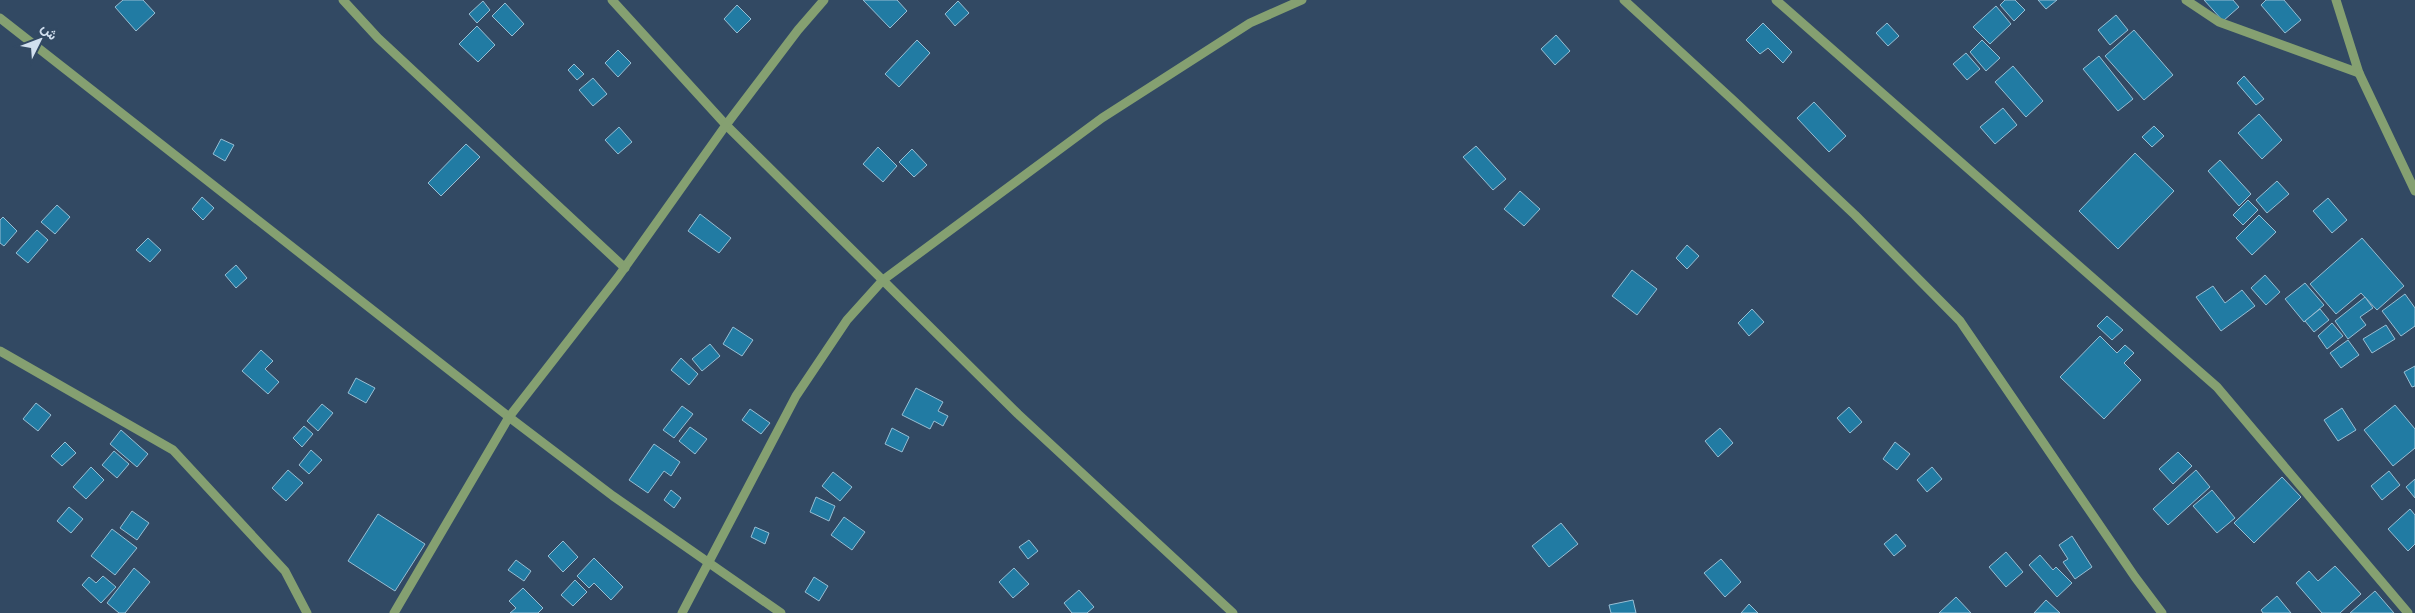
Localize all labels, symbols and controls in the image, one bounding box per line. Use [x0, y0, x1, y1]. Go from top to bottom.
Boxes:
north arrow [15, 15, 65, 65]
text: ش [36, 19, 62, 45]

